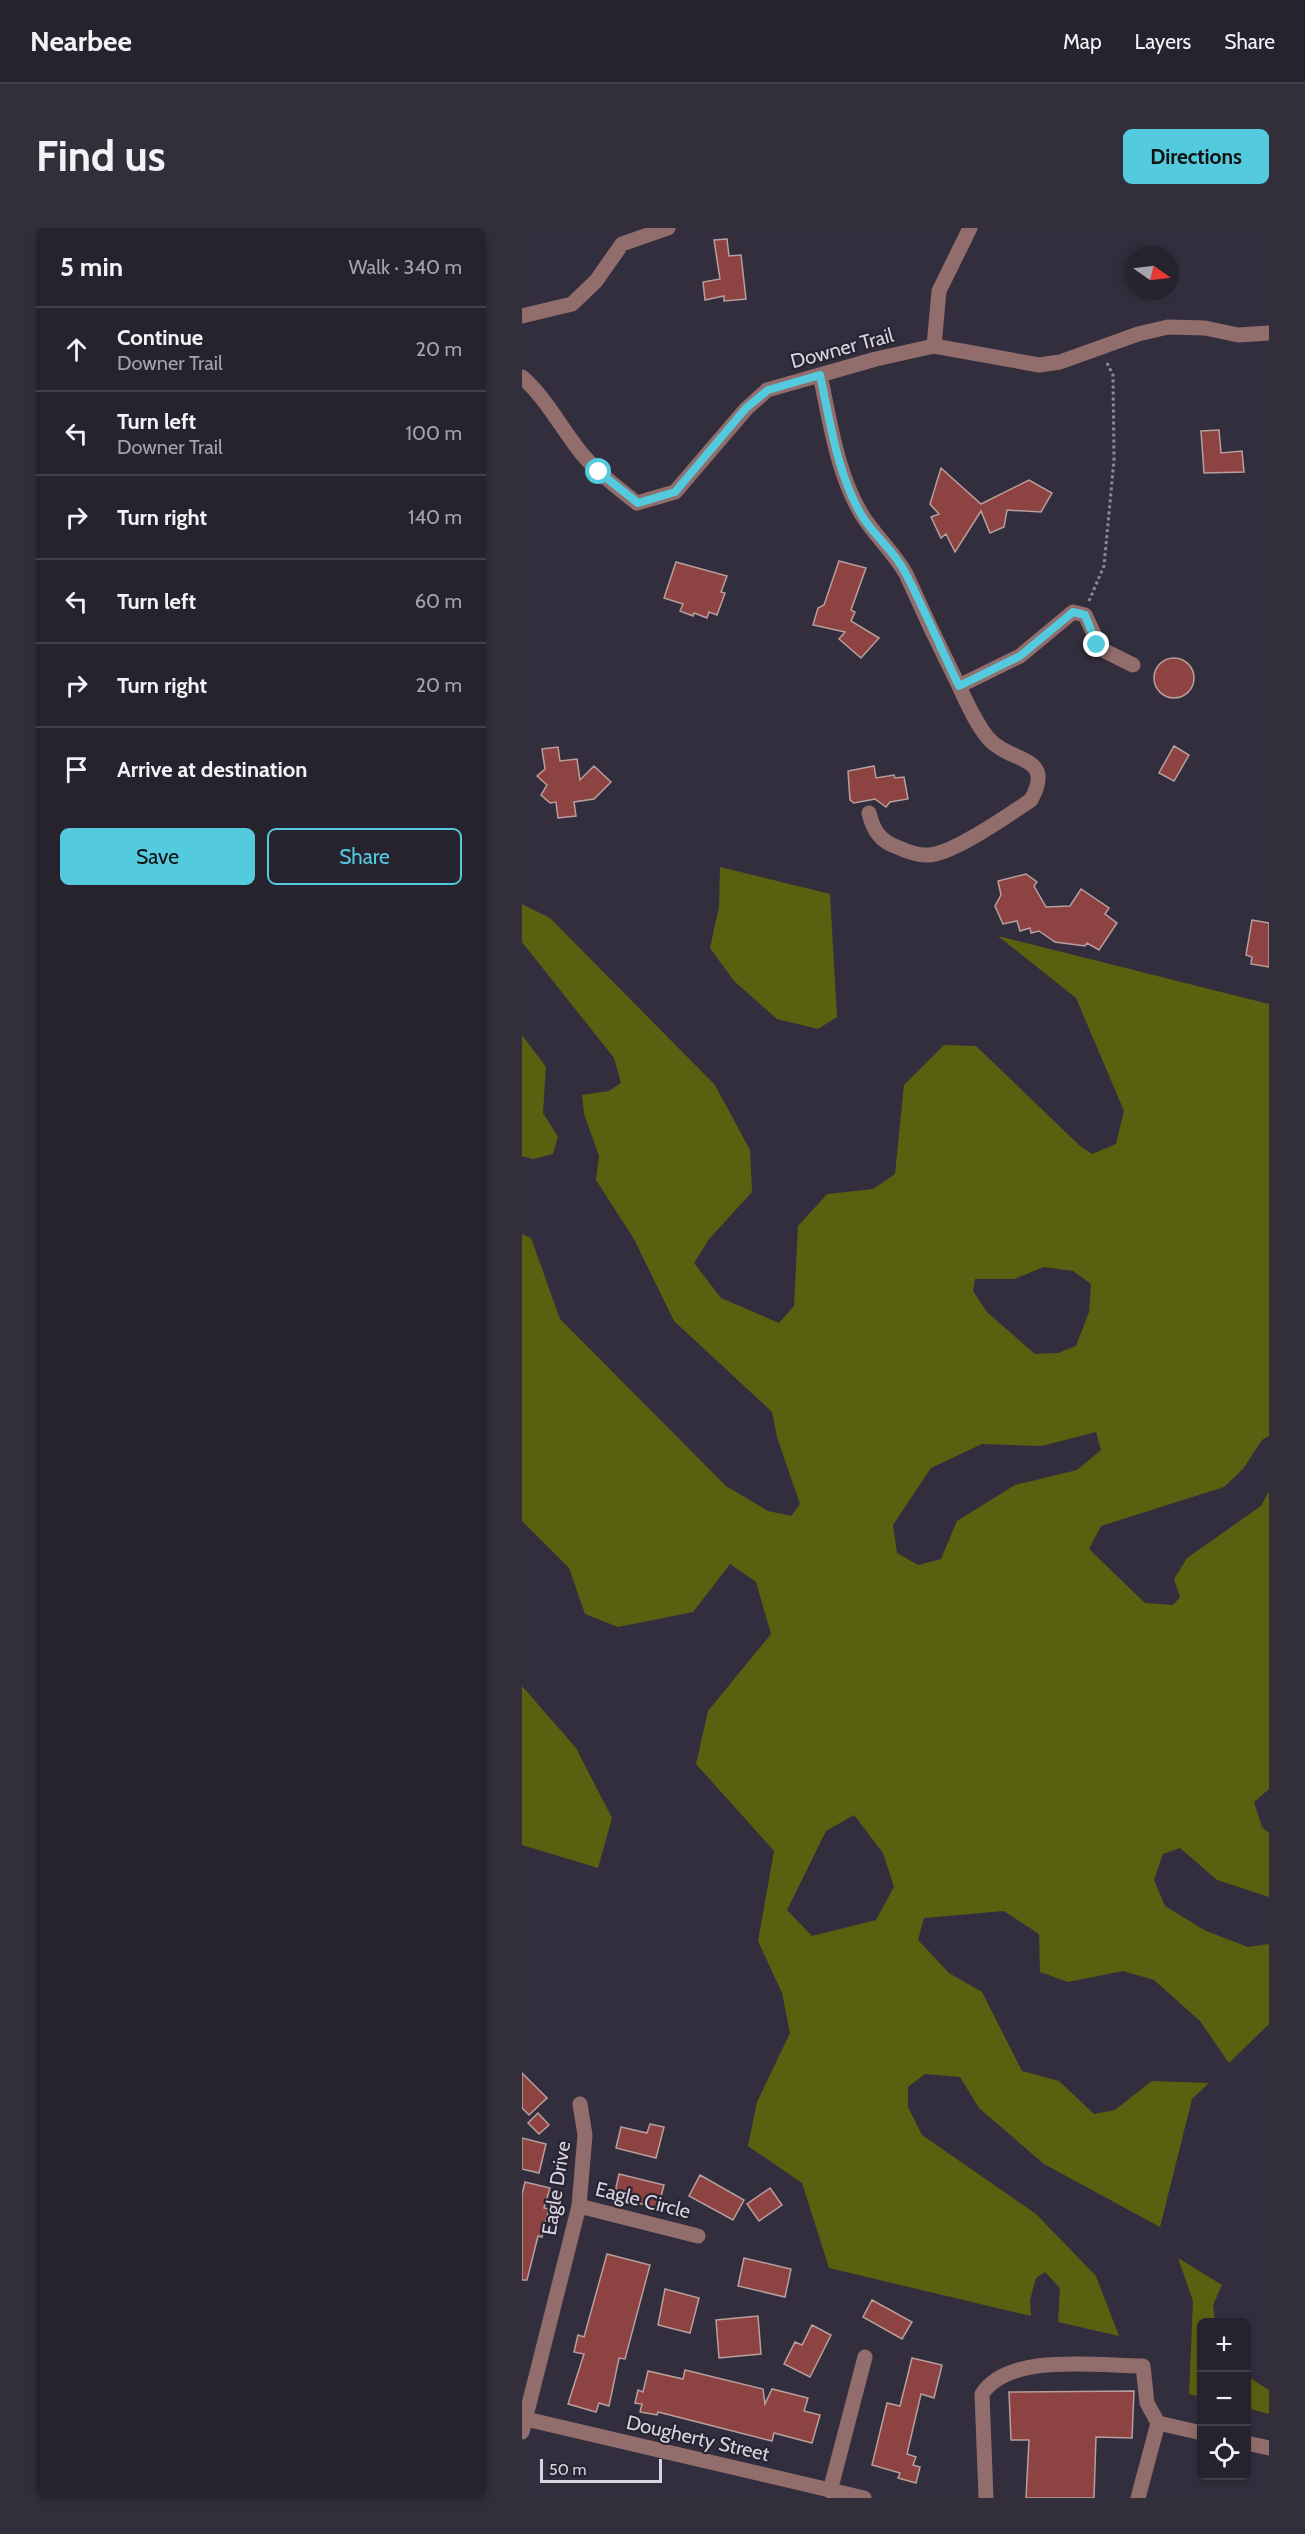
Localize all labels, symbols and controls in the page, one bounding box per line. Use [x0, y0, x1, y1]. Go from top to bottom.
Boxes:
text: Nearbee [30, 24, 132, 58]
text: Map [1063, 29, 1102, 54]
text: Layers [1135, 29, 1191, 54]
text: Share [1224, 29, 1275, 54]
button: Directions [1123, 129, 1269, 184]
text: Find us [36, 130, 165, 182]
north arrow [1125, 246, 1179, 300]
text: 5 min [60, 251, 123, 283]
text: Walk · 340 m [348, 255, 462, 279]
street label: Downer Trail [788, 323, 896, 373]
text: Continue [117, 324, 203, 351]
icon: ahead [60, 333, 93, 366]
text: 20 m [416, 337, 462, 361]
text: Downer Trail [117, 351, 223, 375]
text: Turn left [117, 408, 196, 435]
icon: left [60, 417, 93, 450]
text: 100 m [406, 421, 462, 445]
text: Downer Trail [117, 435, 223, 459]
route start [585, 458, 611, 484]
icon: right [60, 501, 93, 534]
text: Turn right [117, 504, 207, 531]
text: 140 m [408, 505, 462, 529]
icon: left [60, 585, 93, 618]
text: Turn left [117, 588, 196, 615]
text: 60 m [415, 589, 462, 613]
route end [1083, 631, 1109, 657]
icon: right [60, 669, 93, 702]
text: Turn right [117, 672, 207, 699]
text: 20 m [416, 673, 462, 697]
icon: arrive [60, 753, 93, 786]
text: Arrive at destination [117, 756, 307, 783]
button: Save [60, 828, 255, 885]
button: Share [267, 828, 462, 885]
street label: Eagle Drive [537, 2139, 575, 2237]
street label: Eagle Circle [593, 2177, 693, 2223]
map controls [1197, 2318, 1251, 2480]
button: + [1197, 2318, 1251, 2372]
button: − [1197, 2372, 1251, 2426]
street label: Dougherty Street [624, 2410, 772, 2466]
button: locate [1197, 2426, 1251, 2480]
scale bar [540, 2456, 662, 2484]
text: 50 m [549, 2460, 586, 2479]

